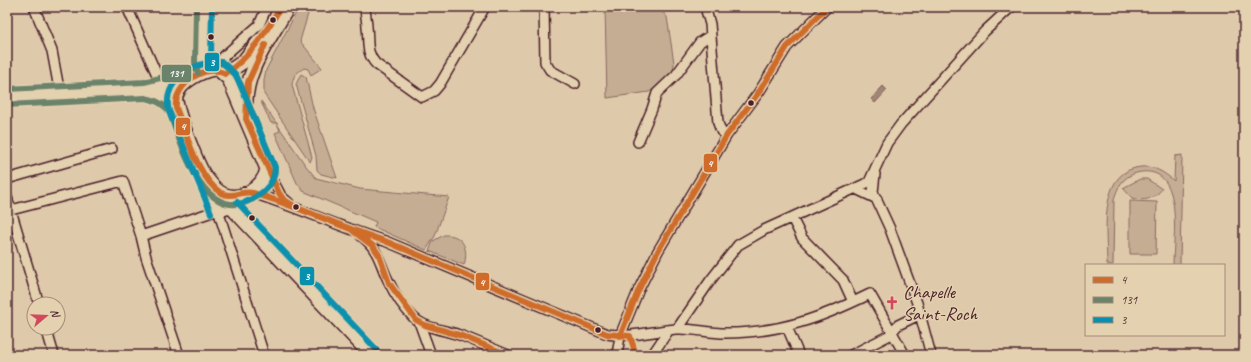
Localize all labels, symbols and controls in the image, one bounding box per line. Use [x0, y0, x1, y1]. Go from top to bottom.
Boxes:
unlabelled marker [268, 15, 278, 25]
unlabelled marker [206, 32, 216, 42]
line badge: 3 [204, 52, 220, 72]
text: 3 [210, 55, 216, 69]
line badge: 131 [161, 64, 192, 83]
text: 131 [169, 66, 184, 80]
unlabelled marker [746, 98, 756, 108]
line badge: 4 [175, 117, 191, 136]
text: 4 [181, 119, 188, 133]
line badge: 4 [703, 153, 718, 173]
text: 4 [708, 156, 715, 170]
unlabelled marker [291, 202, 301, 212]
unlabelled marker [247, 213, 257, 223]
legend [1085, 264, 1225, 336]
line badge: 3 [299, 266, 315, 286]
text: 3 [305, 269, 311, 283]
line badge: 4 [475, 272, 490, 291]
text: 4 [1121, 272, 1128, 288]
text: 4 [480, 275, 487, 289]
place label: Chapelle Saint-Roch [903, 280, 978, 326]
text: 131 [1121, 292, 1138, 308]
church icon: Chapelle Saint-Roch [884, 295, 900, 311]
north arrow [26, 296, 66, 336]
text: N [48, 307, 64, 320]
text: 3 [1121, 312, 1128, 328]
unlabelled marker [593, 325, 603, 335]

